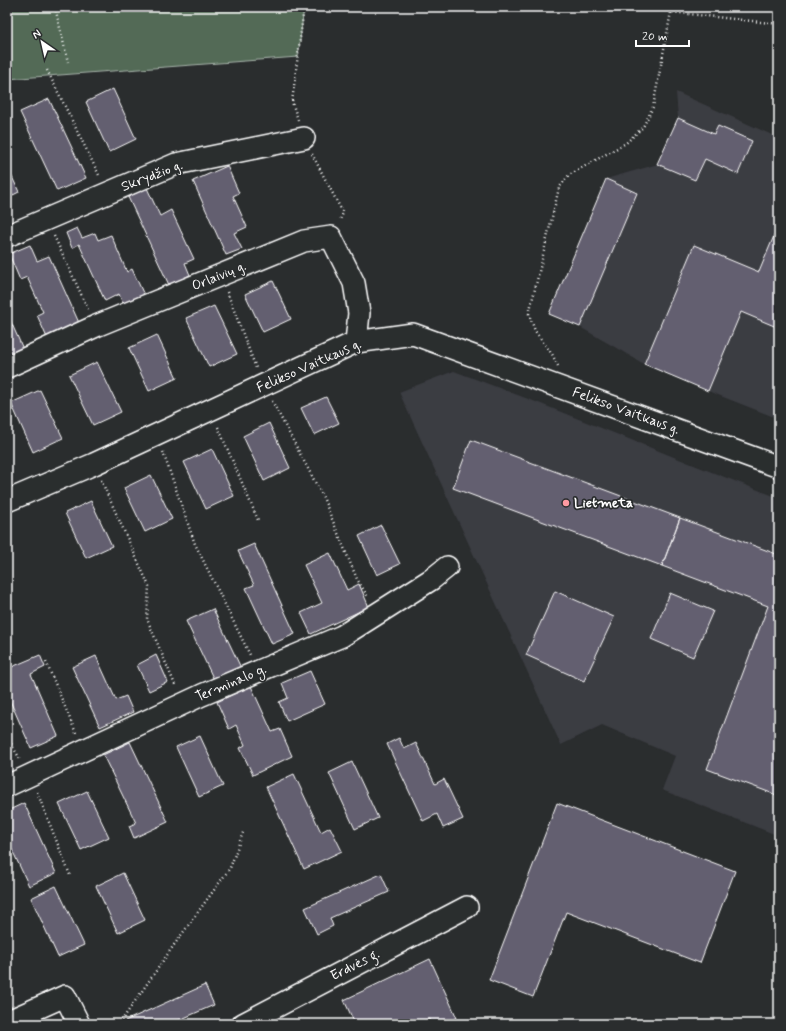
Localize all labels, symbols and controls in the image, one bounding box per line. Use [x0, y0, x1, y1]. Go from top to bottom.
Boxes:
north arrow [22, 22, 62, 62]
scale bar [636, 22, 689, 48]
text: N [30, 27, 44, 42]
text: 20 m [642, 29, 668, 45]
street label: Skrydžio g. [119, 156, 185, 196]
street label: Orlaivių g. [189, 257, 249, 295]
street label: Felikso Vaitkaus g. [254, 335, 364, 397]
street label: Felikso Vaitkaus g. [570, 383, 682, 439]
place label: Lietmeta [574, 494, 633, 512]
marker: Lietmeta [561, 498, 571, 508]
street label: Terminalo g. [193, 660, 270, 707]
street label: Erdvės g. [327, 945, 384, 987]

